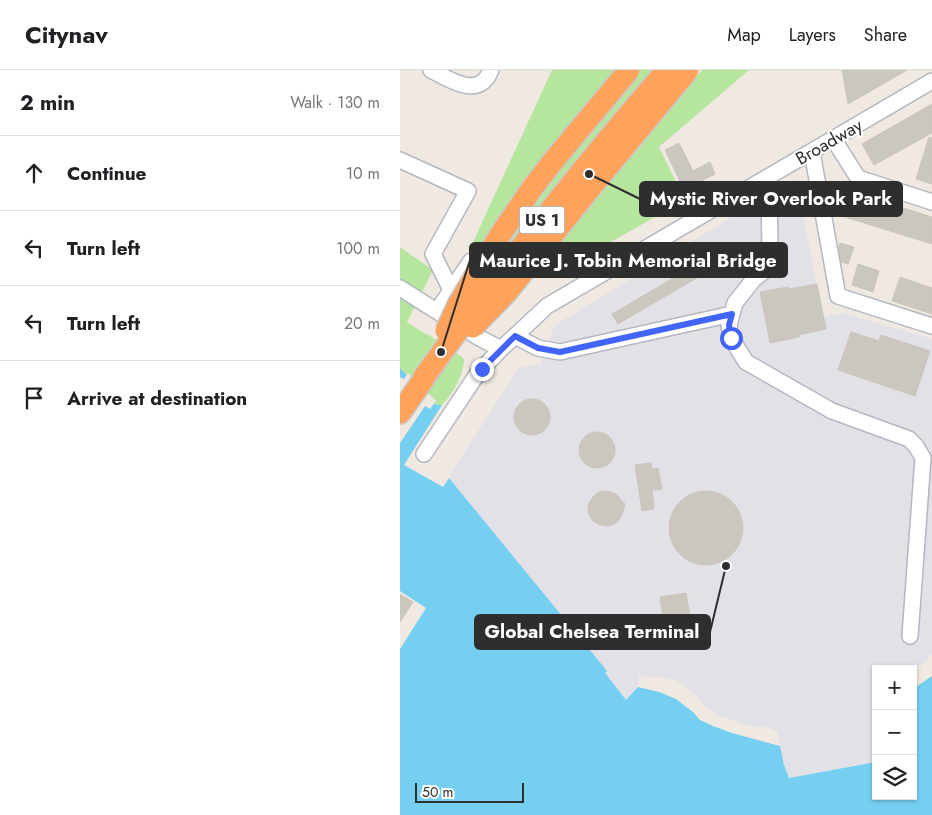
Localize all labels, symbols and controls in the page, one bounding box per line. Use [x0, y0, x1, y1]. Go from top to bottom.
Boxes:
text: Citynav [25, 17, 108, 52]
text: Map [727, 22, 761, 48]
text: Layers [789, 22, 836, 48]
text: Share [864, 22, 907, 48]
text: 2 min [20, 88, 75, 118]
text: Walk · 130 m [290, 91, 380, 114]
street label: Broadway [791, 112, 867, 172]
icon: ahead [20, 159, 48, 187]
text: Continue [67, 160, 146, 187]
text: 10 m [346, 162, 380, 185]
callout: Mystic River Overlook Park [640, 182, 902, 216]
text: Mystic River Overlook Park [650, 185, 892, 212]
road number: US 1 [520, 206, 564, 234]
icon: left [20, 234, 48, 262]
text: Turn left [67, 235, 140, 262]
text: 100 m [336, 237, 380, 260]
callout: Maurice J. Tobin Memorial Bridge [470, 243, 787, 277]
text: Maurice J. Tobin Memorial Bridge [479, 247, 777, 274]
icon: left [20, 309, 48, 337]
text: Turn left [67, 310, 140, 337]
text: 20 m [344, 312, 380, 335]
route start [720, 327, 743, 350]
route end [471, 358, 494, 381]
icon: arrive [20, 384, 48, 412]
text: Arrive at destination [67, 385, 247, 412]
callout: Global Chelsea Terminal [475, 615, 710, 649]
text: Global Chelsea Terminal [485, 618, 699, 645]
map controls [872, 665, 917, 800]
button: + [872, 665, 917, 710]
button: − [872, 710, 917, 755]
button: layers [872, 755, 917, 800]
scale bar [415, 780, 524, 803]
text: 50 m [422, 782, 453, 802]

